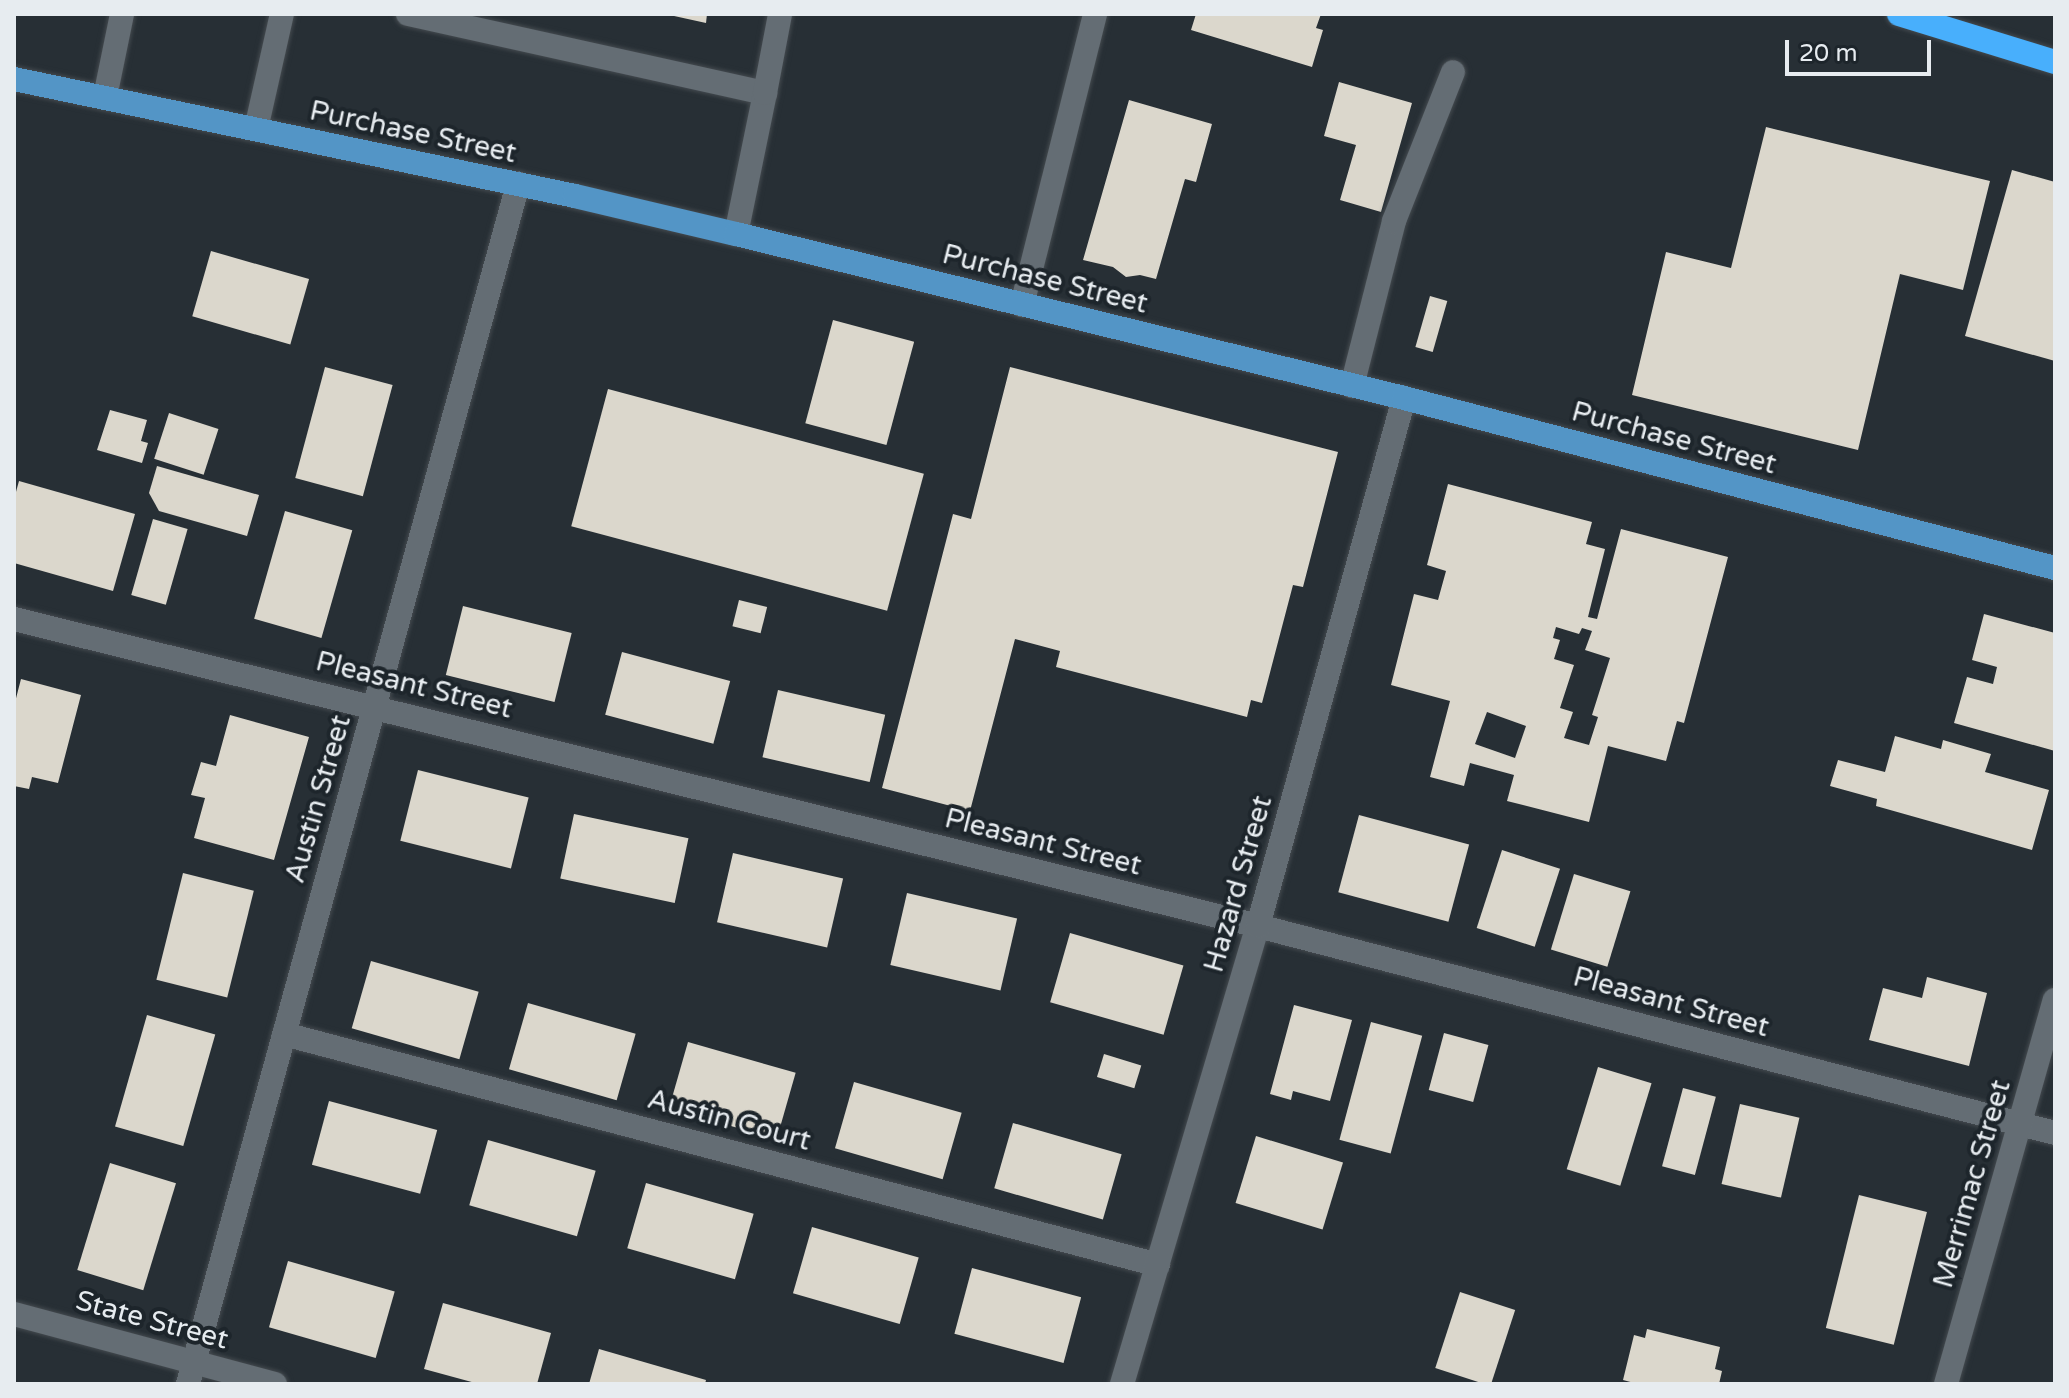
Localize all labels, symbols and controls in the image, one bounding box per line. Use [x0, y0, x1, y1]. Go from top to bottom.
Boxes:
scale bar [1789, 24, 1935, 74]
text: 20 m [1799, 39, 1857, 68]
street label: Purchase Street [307, 94, 519, 170]
street label: Purchase Street [939, 237, 1151, 321]
street label: Purchase Street [1568, 395, 1780, 481]
street label: Pleasant Street [312, 644, 516, 726]
street label: Austin Street [278, 711, 358, 887]
street label: Hazard Street [1197, 792, 1279, 976]
street label: Pleasant Street [941, 801, 1145, 883]
street label: Pleasant Street [1570, 960, 1772, 1044]
street label: Merrimac Street [1926, 1076, 2018, 1292]
street label: Austin Court [644, 1082, 814, 1158]
street label: State Street [72, 1284, 232, 1356]

